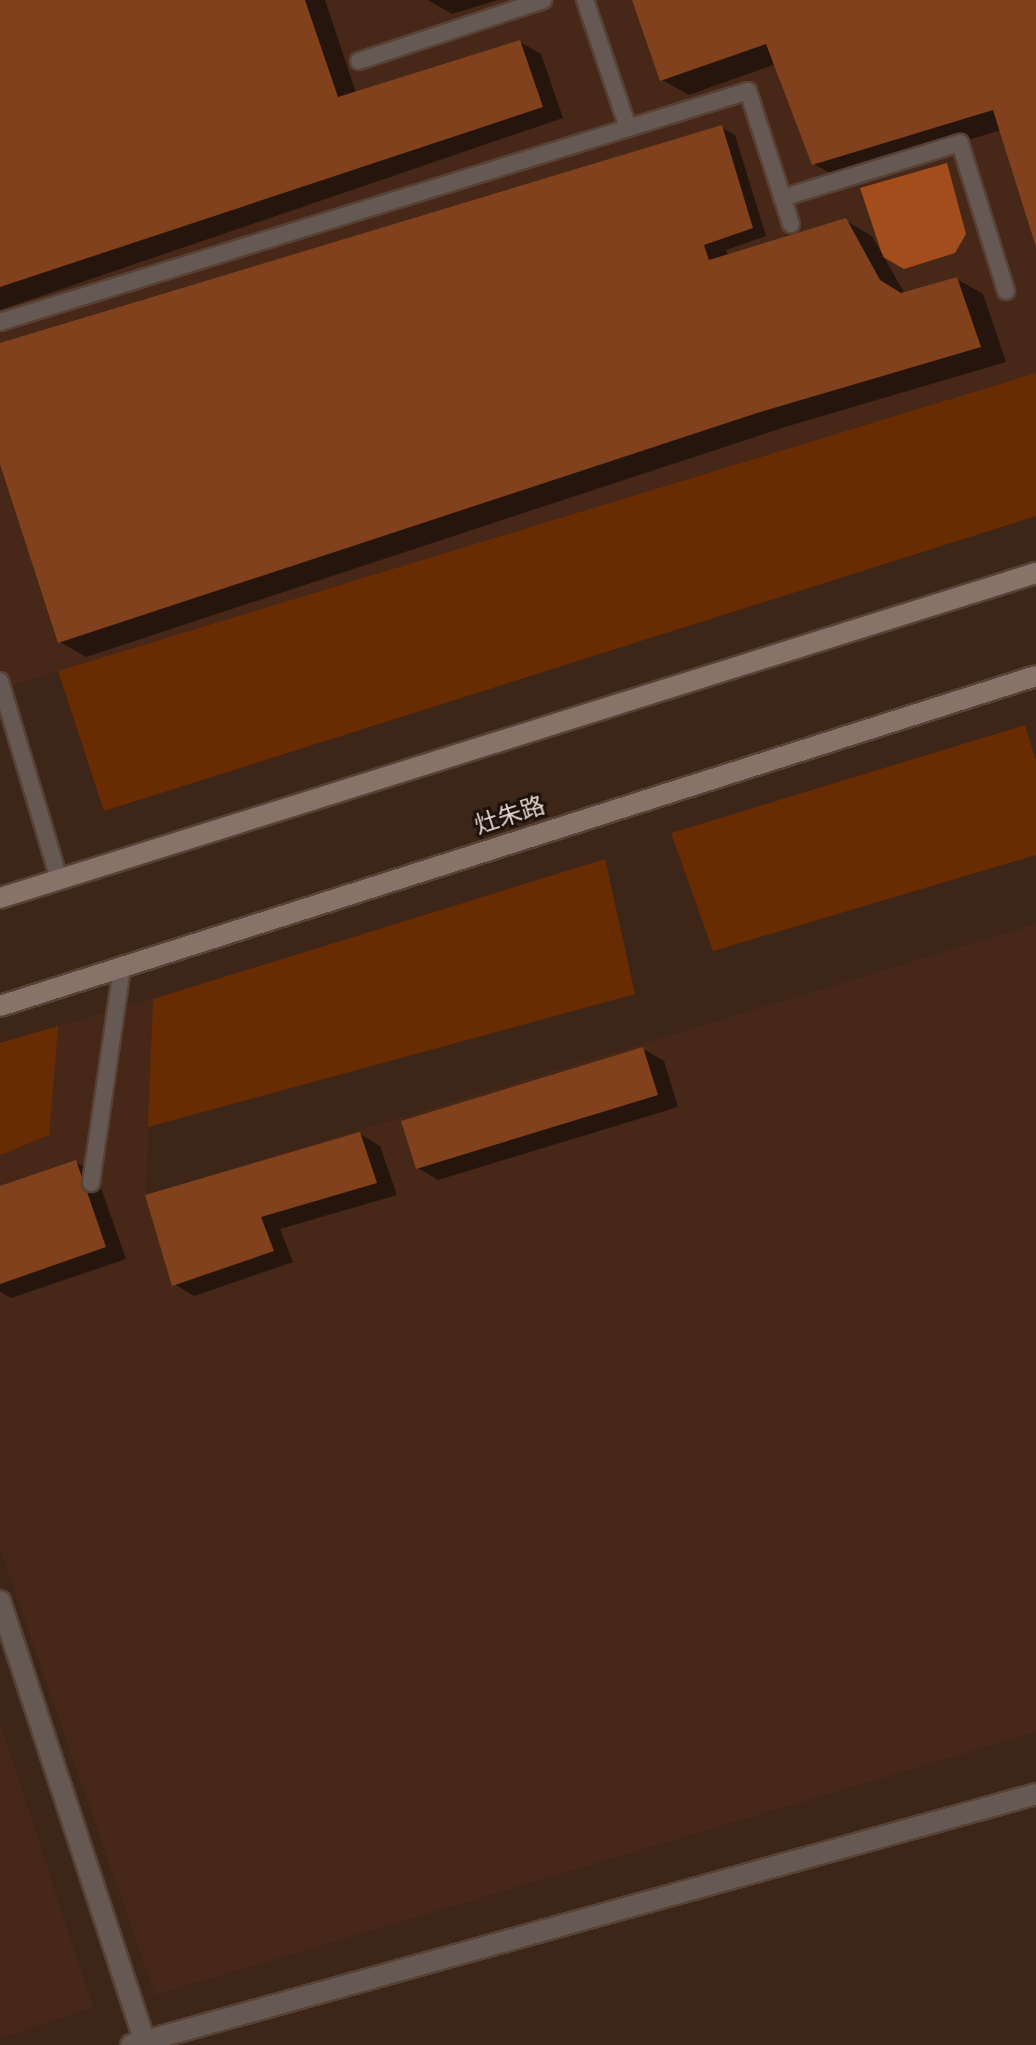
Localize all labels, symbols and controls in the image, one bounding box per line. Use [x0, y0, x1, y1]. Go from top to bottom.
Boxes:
street label: 灶朱路 [471, 791, 549, 841]

